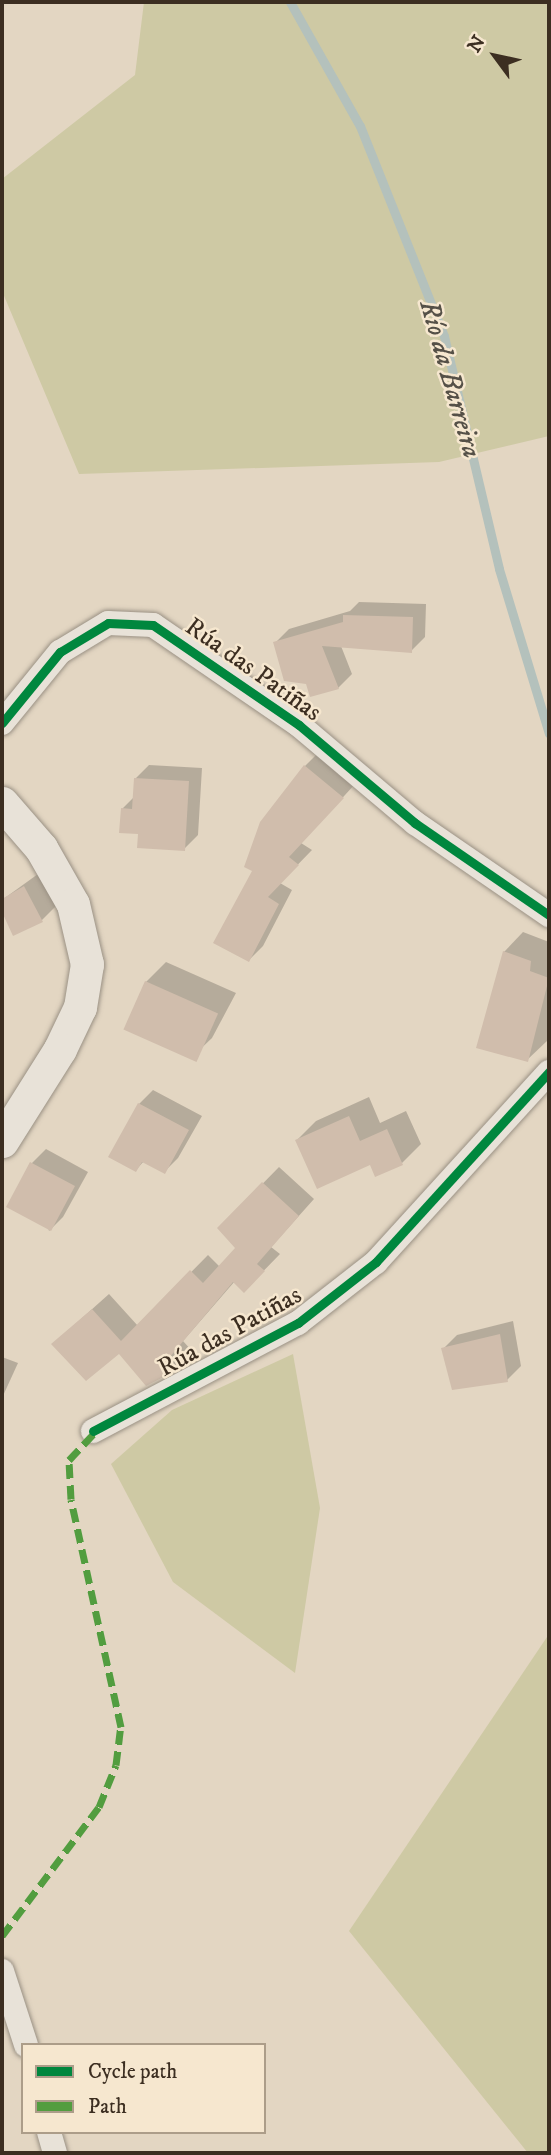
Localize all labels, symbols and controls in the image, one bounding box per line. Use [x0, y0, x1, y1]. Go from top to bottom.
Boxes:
north arrow [460, 21, 530, 91]
text: N [463, 31, 491, 57]
water label: Río da Barreira [411, 296, 489, 462]
street label: Rúa das Patiñas [179, 612, 327, 728]
street label: Rúa das Patiñas [153, 1280, 307, 1384]
legend [21, 2043, 266, 2134]
text: Cycle path [88, 2059, 177, 2085]
text: Path [88, 2094, 127, 2120]

